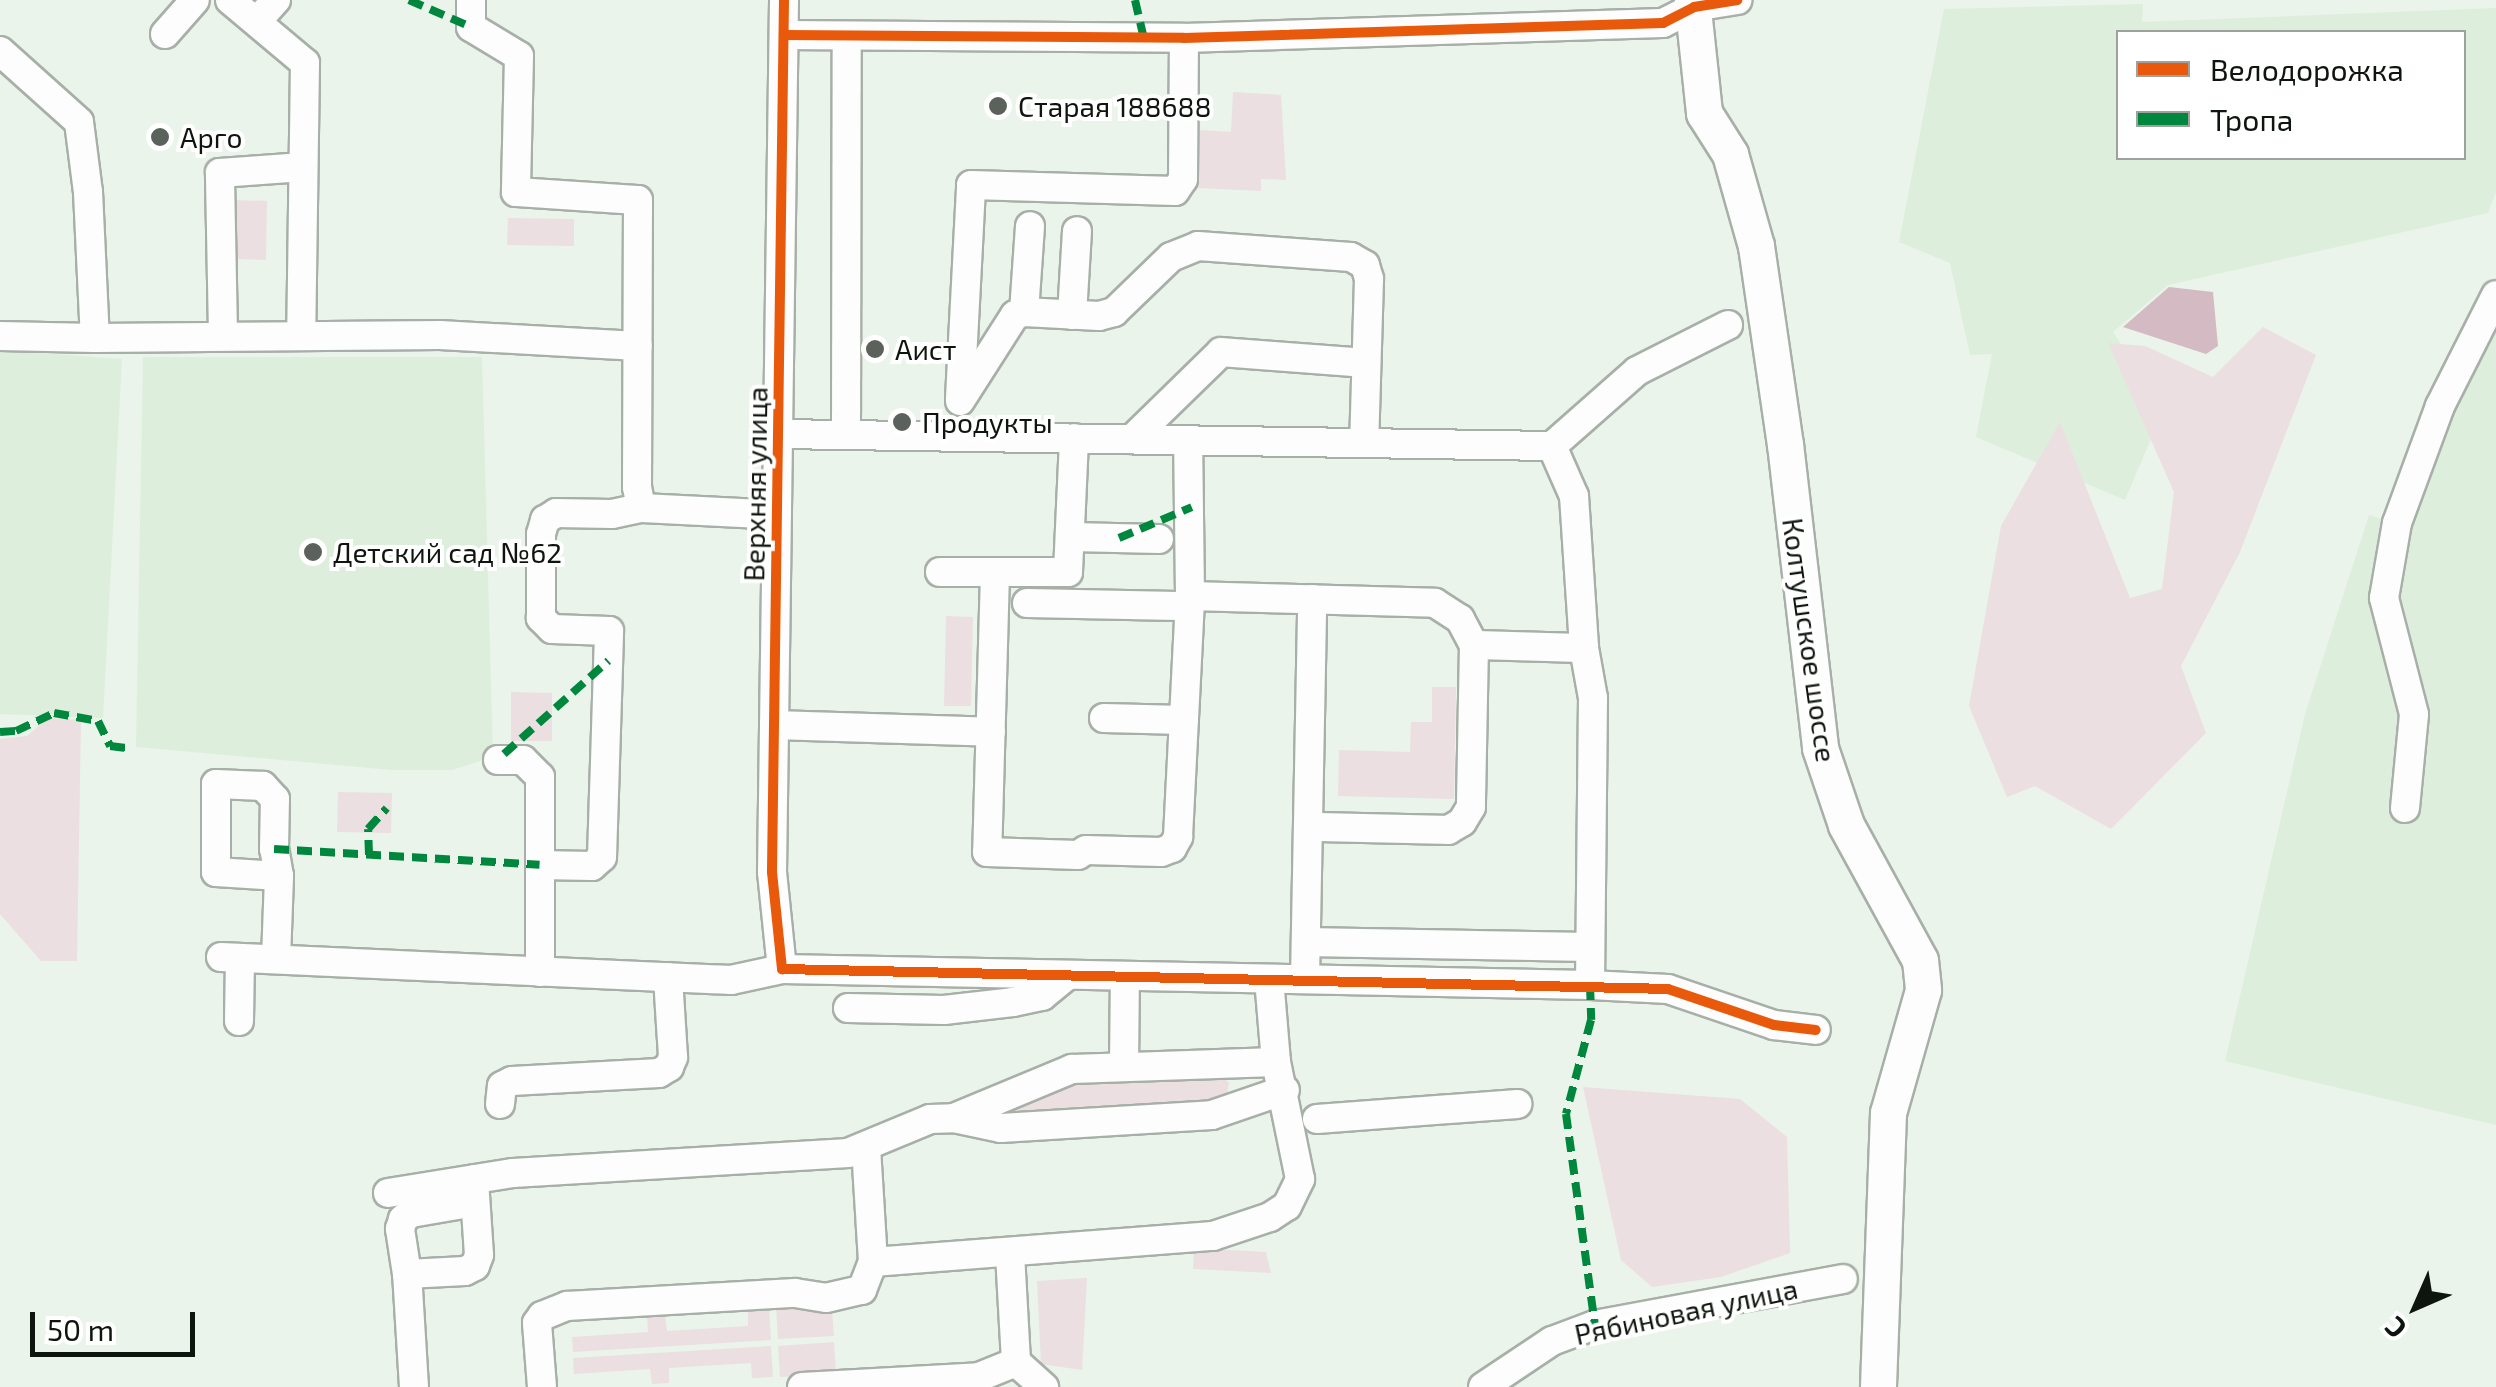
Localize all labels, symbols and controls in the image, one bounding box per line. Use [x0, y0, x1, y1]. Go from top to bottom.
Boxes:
legend [2116, 30, 2466, 160]
text: Велодорожка [2210, 51, 2404, 87]
place label: Старая 188688 [1018, 89, 1212, 123]
marker: Старая 188688 [987, 95, 1009, 117]
text: Тропа [2210, 101, 2293, 137]
place label: Арго [180, 120, 242, 154]
marker: Арго [149, 126, 171, 148]
place label: Аист [895, 332, 956, 366]
marker: Аист [864, 338, 886, 360]
street label: Верхняя улица [737, 386, 773, 582]
place label: Продукты [922, 405, 1053, 439]
marker: Продукты [891, 411, 913, 433]
street label: Колтушское шоссе [1776, 516, 1844, 764]
place label: Детский сад №62 [333, 535, 562, 569]
marker: Детский сад №62 [302, 541, 324, 563]
north arrow [2366, 1257, 2466, 1357]
street label: Рябиновая улица [1571, 1271, 1801, 1351]
scale bar [35, 1292, 200, 1354]
text: С [2377, 1310, 2413, 1346]
text: 50 m [47, 1311, 114, 1347]

